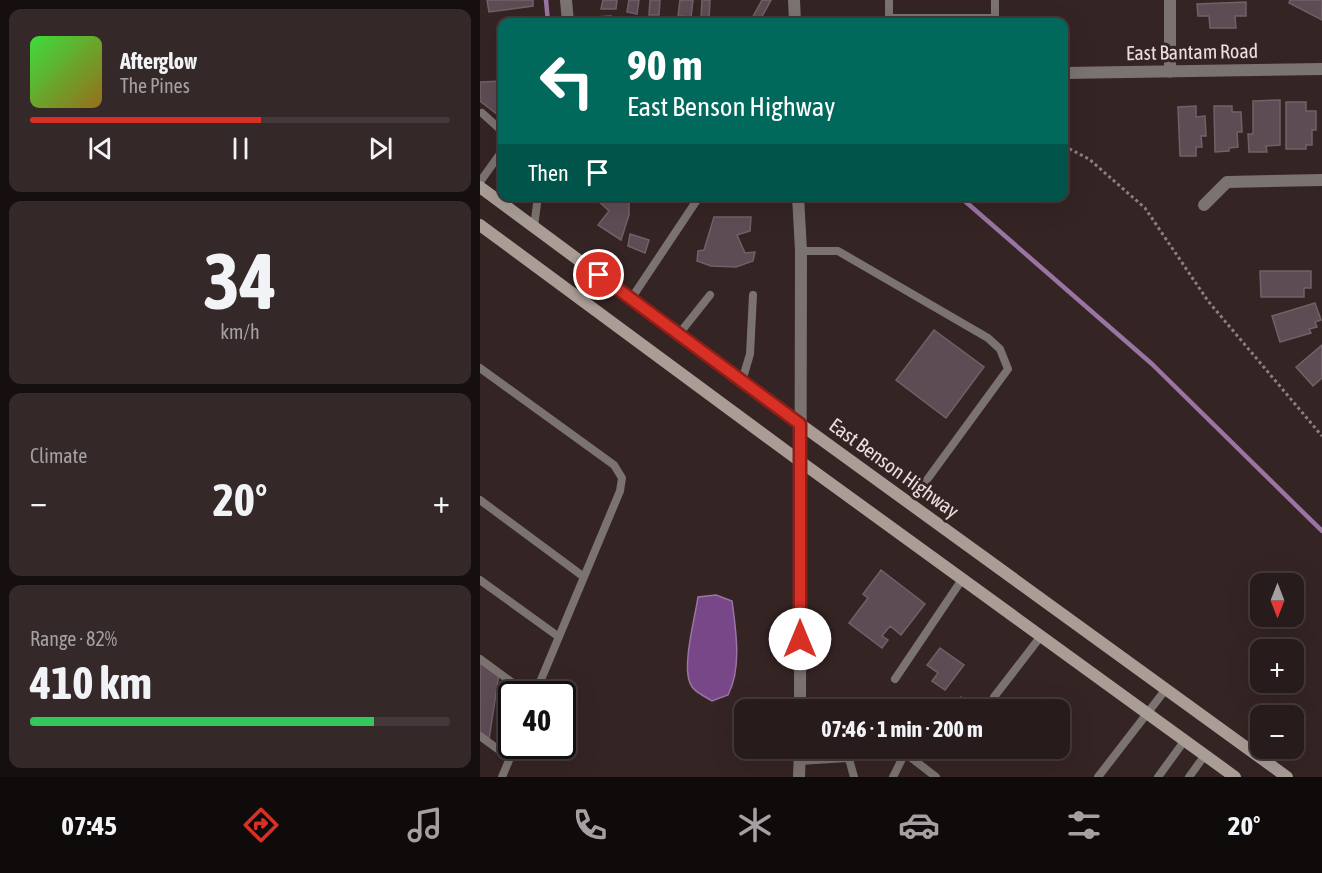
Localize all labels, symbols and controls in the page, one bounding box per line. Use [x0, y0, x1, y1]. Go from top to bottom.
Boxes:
street label: East Bantam Road [1126, 39, 1258, 64]
text: 90 m [627, 41, 702, 89]
icon: left [528, 42, 606, 120]
text: Afterglow [120, 48, 197, 74]
text: The Pines [120, 74, 190, 97]
text: East Benson Highway [627, 91, 835, 122]
icon: previous [84, 132, 117, 165]
icon: pause [224, 132, 257, 165]
icon: next [364, 132, 397, 165]
icon: arrive [581, 156, 614, 189]
text: Then [528, 160, 569, 186]
text: 34 [203, 236, 277, 326]
pin [573, 249, 624, 300]
icon: arrive [582, 258, 615, 291]
text: km/h [220, 320, 260, 343]
street label: East Benson Highway [825, 413, 963, 522]
text: Climate [30, 444, 87, 467]
text: 20° [213, 474, 267, 526]
text: − [30, 482, 47, 520]
text: + [433, 482, 450, 520]
north arrow [1250, 573, 1304, 627]
map controls [1250, 573, 1304, 759]
position arrow [768, 607, 832, 671]
text: Range · 82% [30, 627, 117, 650]
button: + [1250, 639, 1304, 693]
text: 410 km [30, 657, 152, 709]
speed limit sign: 40 [498, 681, 576, 759]
button: − [1250, 705, 1304, 759]
text: 07:46 · 1 min · 200 m [821, 716, 983, 742]
icon: directions [240, 804, 282, 846]
icon: music [404, 804, 446, 846]
icon: phone [569, 804, 611, 846]
icon: climate [734, 804, 776, 846]
icon: car [898, 804, 940, 846]
icon: filters [1063, 804, 1105, 846]
text: 07:45 [61, 810, 117, 841]
text: 20° [1228, 810, 1261, 841]

